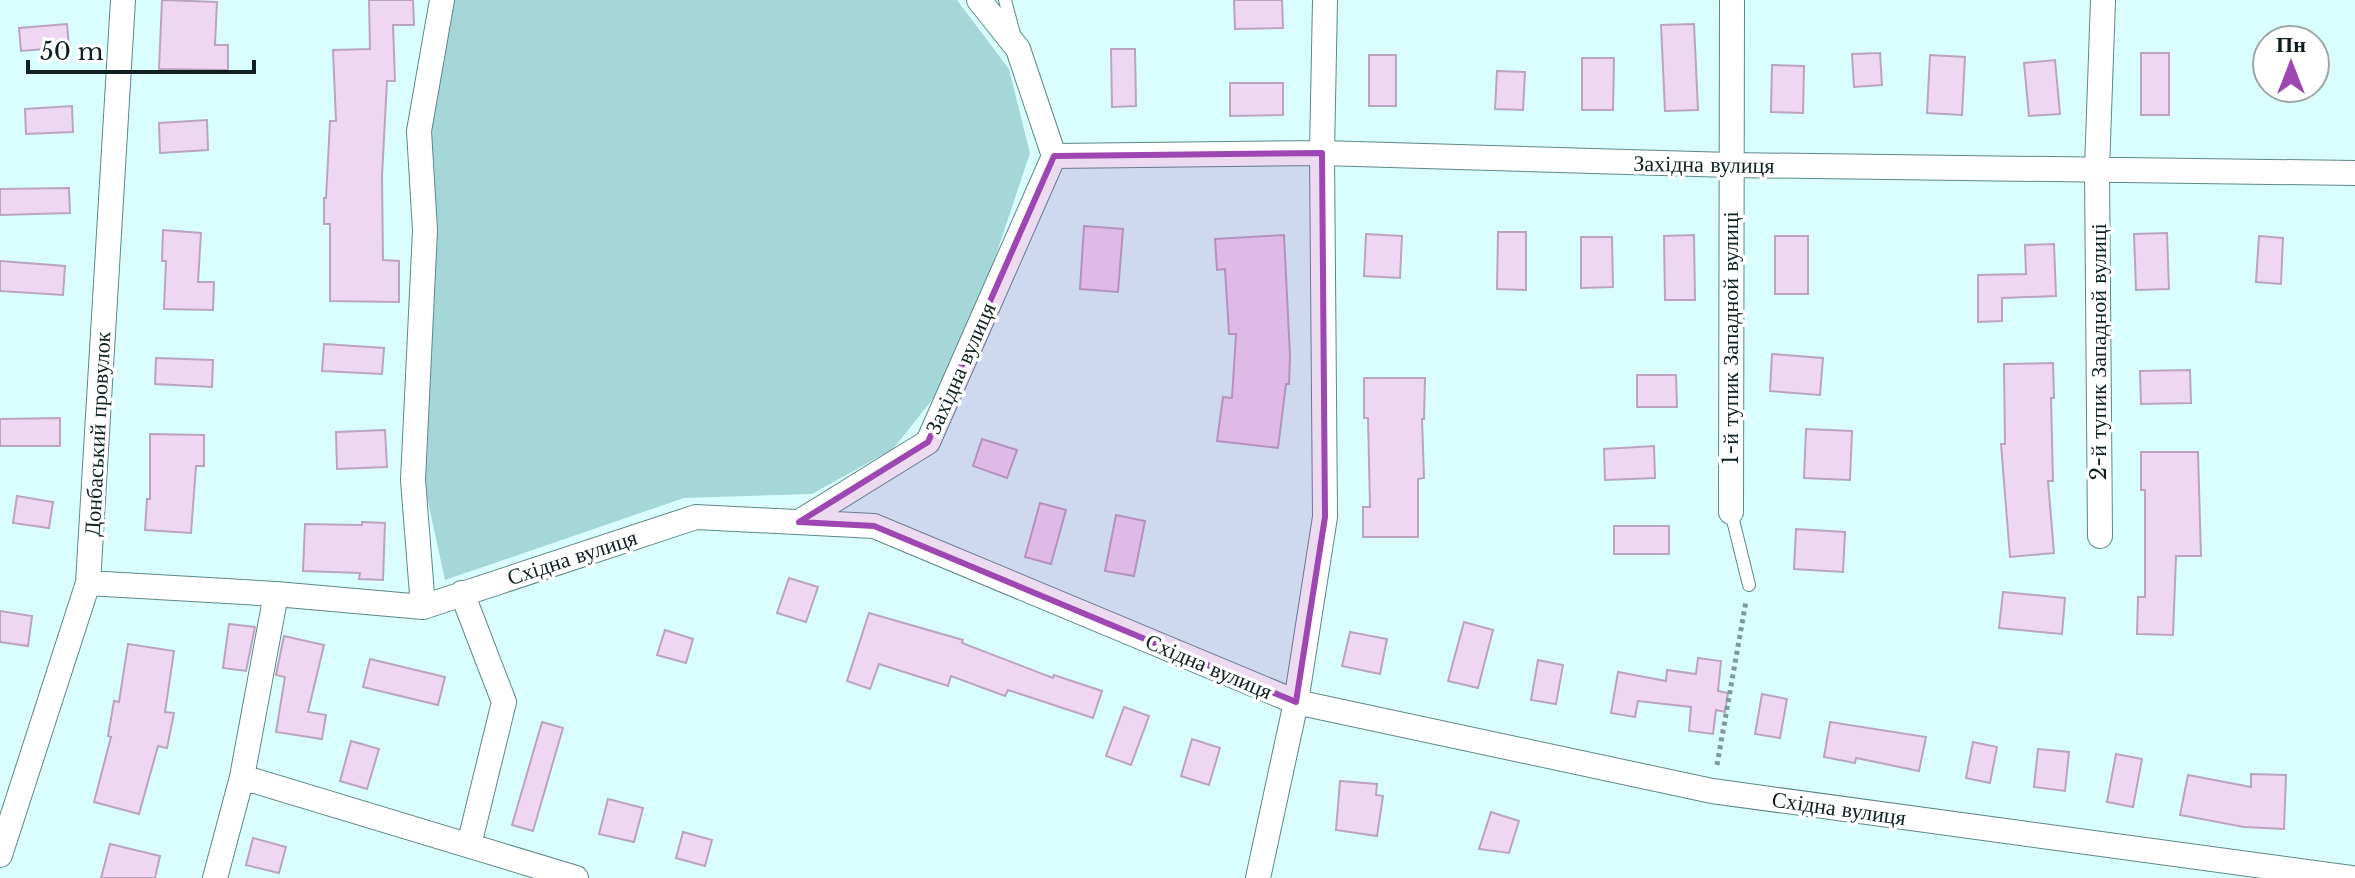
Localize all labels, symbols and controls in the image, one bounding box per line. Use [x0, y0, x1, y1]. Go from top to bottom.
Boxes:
scale bar [28, 24, 254, 74]
north arrow [2251, 24, 2331, 104]
text: Пн [2276, 31, 2306, 58]
text: 50 m [40, 37, 104, 66]
street label: Західна вулиця [1633, 150, 1775, 179]
street label: 1-й тупик Западной вулиці [1717, 211, 1744, 465]
street label: 2-й тупик Западной вулиці [2085, 223, 2112, 481]
street label: Західна вулиця [919, 298, 1002, 438]
street label: Донбаський провулок [79, 331, 116, 537]
street label: Східна вулиця [504, 524, 641, 591]
street label: Східна вулиця [1141, 628, 1276, 705]
street label: Східна вулиця [1770, 786, 1908, 831]

